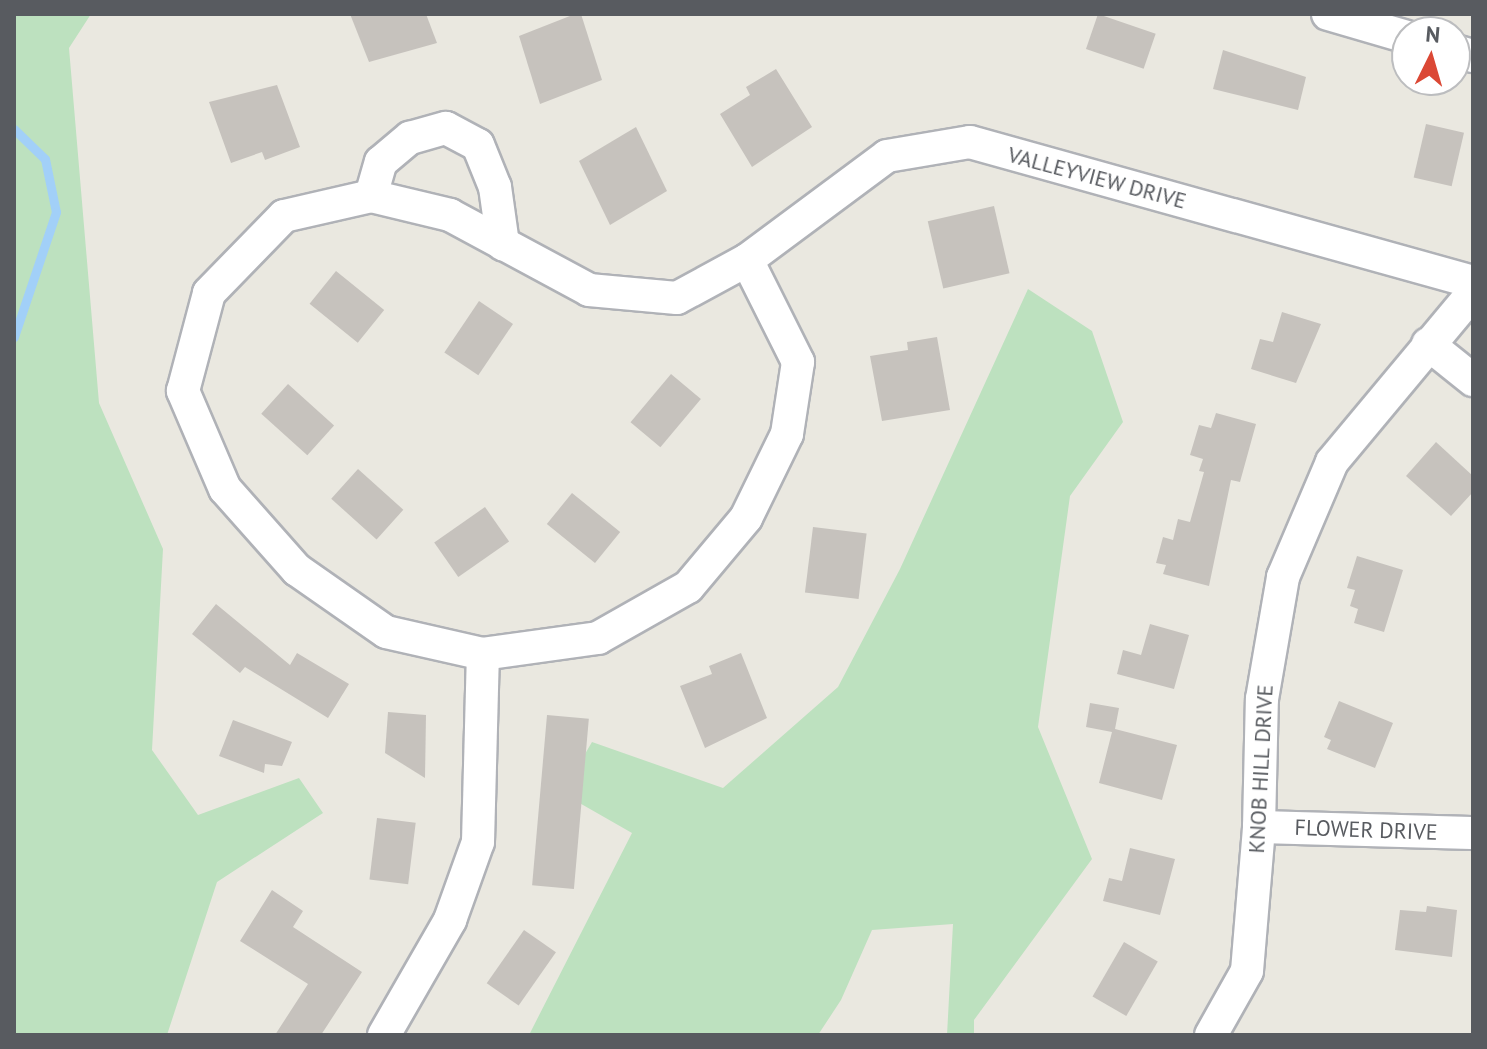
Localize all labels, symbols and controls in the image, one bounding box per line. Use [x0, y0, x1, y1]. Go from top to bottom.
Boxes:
north arrow [1391, 16, 1471, 96]
text: N [1424, 20, 1441, 49]
street label: VALLEYVIEW DRIVE [1005, 141, 1189, 215]
street label: KNOB HILL DRIVE [1243, 683, 1279, 855]
street label: FLOWER DRIVE [1294, 814, 1438, 846]

